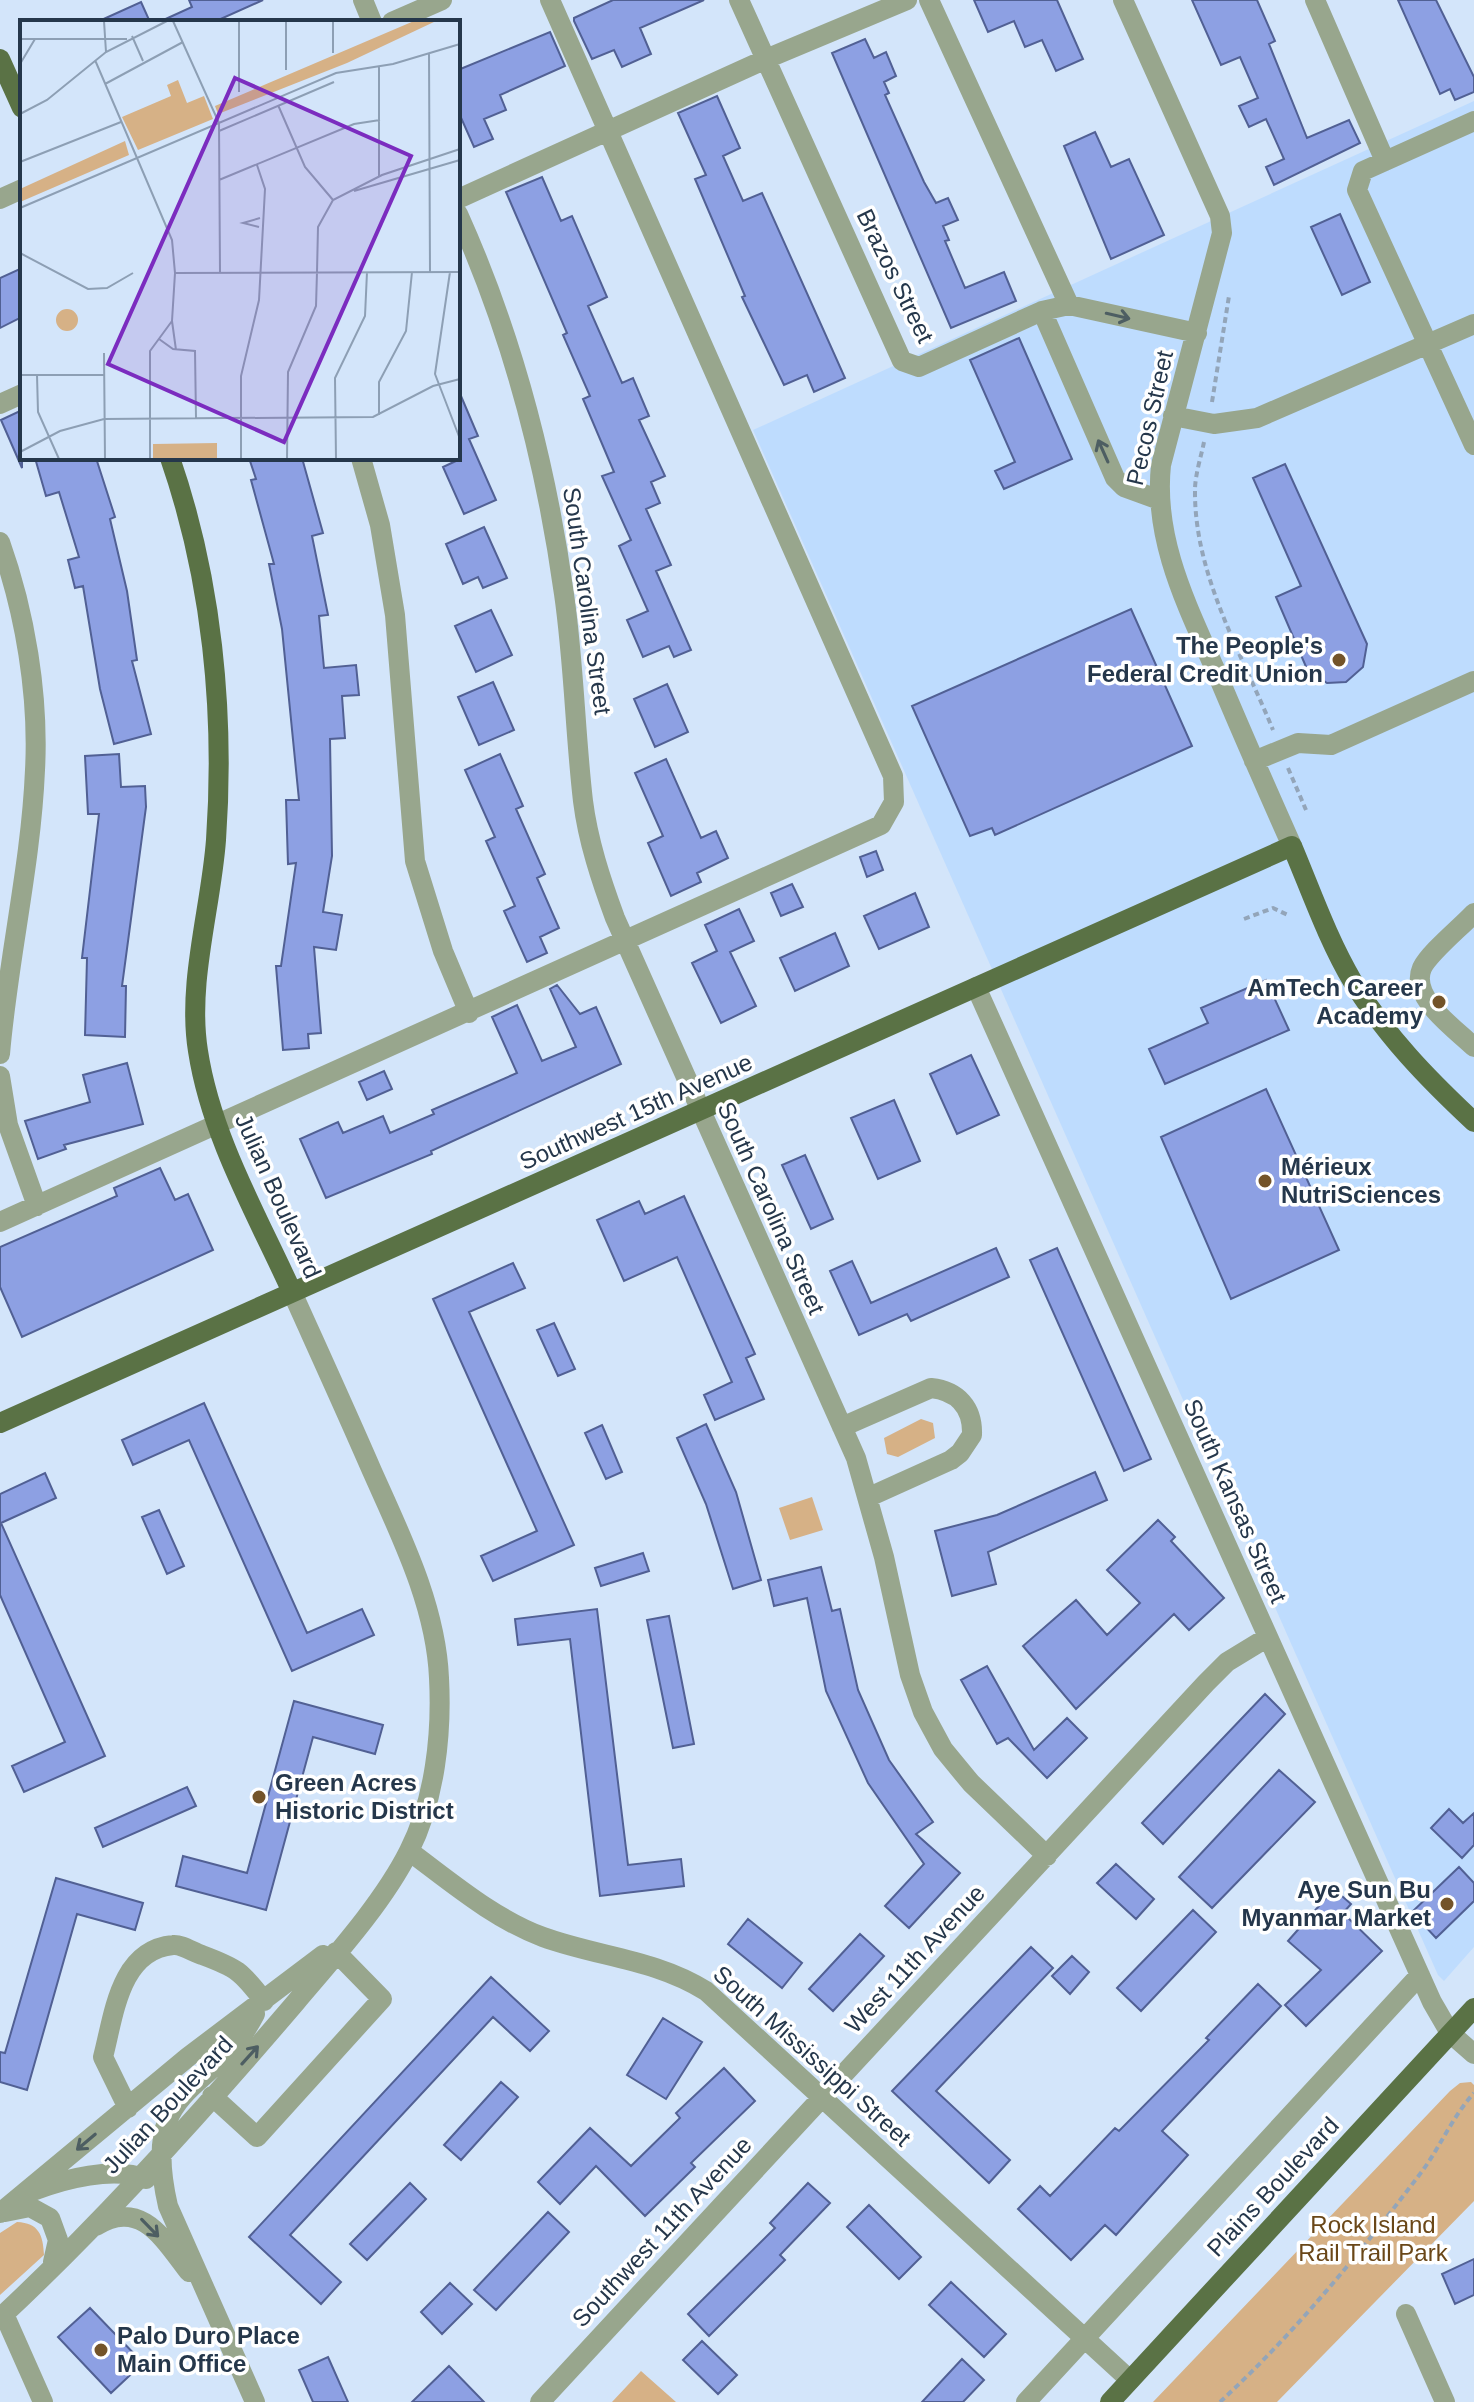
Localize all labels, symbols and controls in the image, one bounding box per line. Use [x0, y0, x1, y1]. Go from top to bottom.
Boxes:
inset map [20, 20, 460, 460]
street label: Brazos Street [851, 205, 940, 347]
one-way arrow [1105, 309, 1130, 324]
street label: Pecos Street [1121, 348, 1178, 488]
one-way arrow [1095, 439, 1110, 464]
street label: South Carolina Street [558, 485, 617, 717]
place label: The People's Federal Credit Union [1087, 632, 1323, 687]
marker: The People's Federal Credit Union [1330, 651, 1348, 669]
place label: AmTech Career Academy [1247, 974, 1424, 1029]
marker: AmTech Career Academy [1430, 993, 1448, 1011]
street label: Southwest 15th Avenue [515, 1048, 756, 1175]
street label: South Carolina Street [712, 1097, 831, 1318]
street label: Julian Boulevard [230, 1109, 327, 1282]
place label: Mérieux NutriSciences [1281, 1153, 1441, 1208]
marker: Mérieux NutriSciences [1256, 1172, 1274, 1190]
street label: South Kansas Street [1178, 1395, 1293, 1607]
place label: Green Acres Historic District [275, 1769, 454, 1824]
marker: Green Acres Historic District [250, 1788, 268, 1806]
place label: Aye Sun Bu Myanmar Market [1242, 1876, 1431, 1931]
street label: West 11th Avenue [839, 1879, 990, 2038]
marker: Aye Sun Bu Myanmar Market [1438, 1895, 1456, 1913]
street label: South Mississippi Street [708, 1960, 917, 2152]
street label: Julian Boulevard [97, 2031, 238, 2179]
one-way arrow [241, 2045, 259, 2065]
street label: Plains Boulevard [1201, 2112, 1344, 2262]
street label: Southwest 11th Avenue [567, 2131, 757, 2332]
one-way arrow [76, 2133, 97, 2151]
park label: Rock Island Rail Trail Park [1298, 2211, 1449, 2266]
one-way arrow [140, 2218, 159, 2238]
place label: Palo Duro Place Main Office [117, 2322, 300, 2377]
marker: Palo Duro Place Main Office [92, 2341, 110, 2359]

